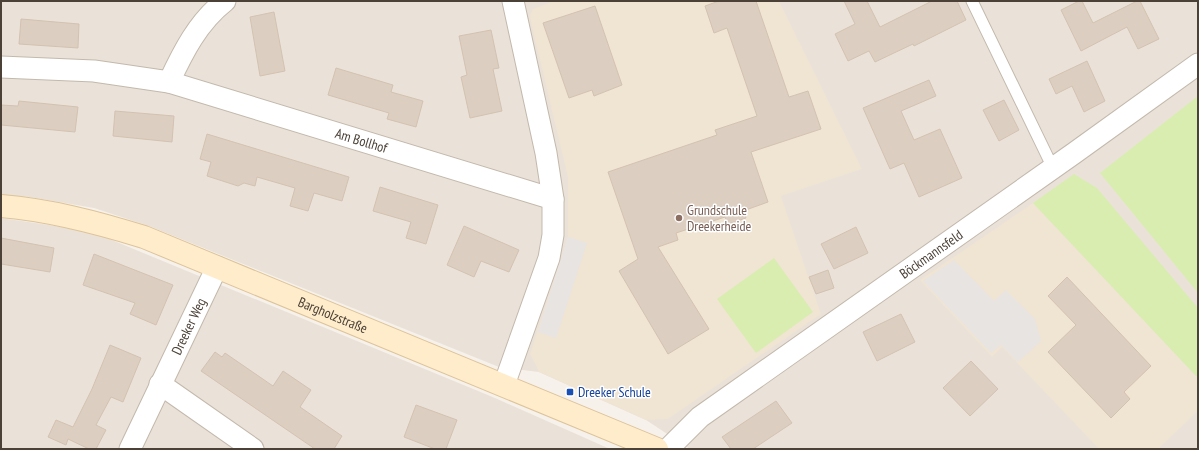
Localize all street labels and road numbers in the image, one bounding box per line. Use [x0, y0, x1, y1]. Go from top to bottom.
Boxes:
street label: Am Bollhof [333, 124, 390, 157]
street label: Böckmannsfeld [896, 226, 966, 283]
street label: Bargholzstraße [296, 293, 370, 337]
street label: Dreeker Weg [167, 295, 210, 358]

